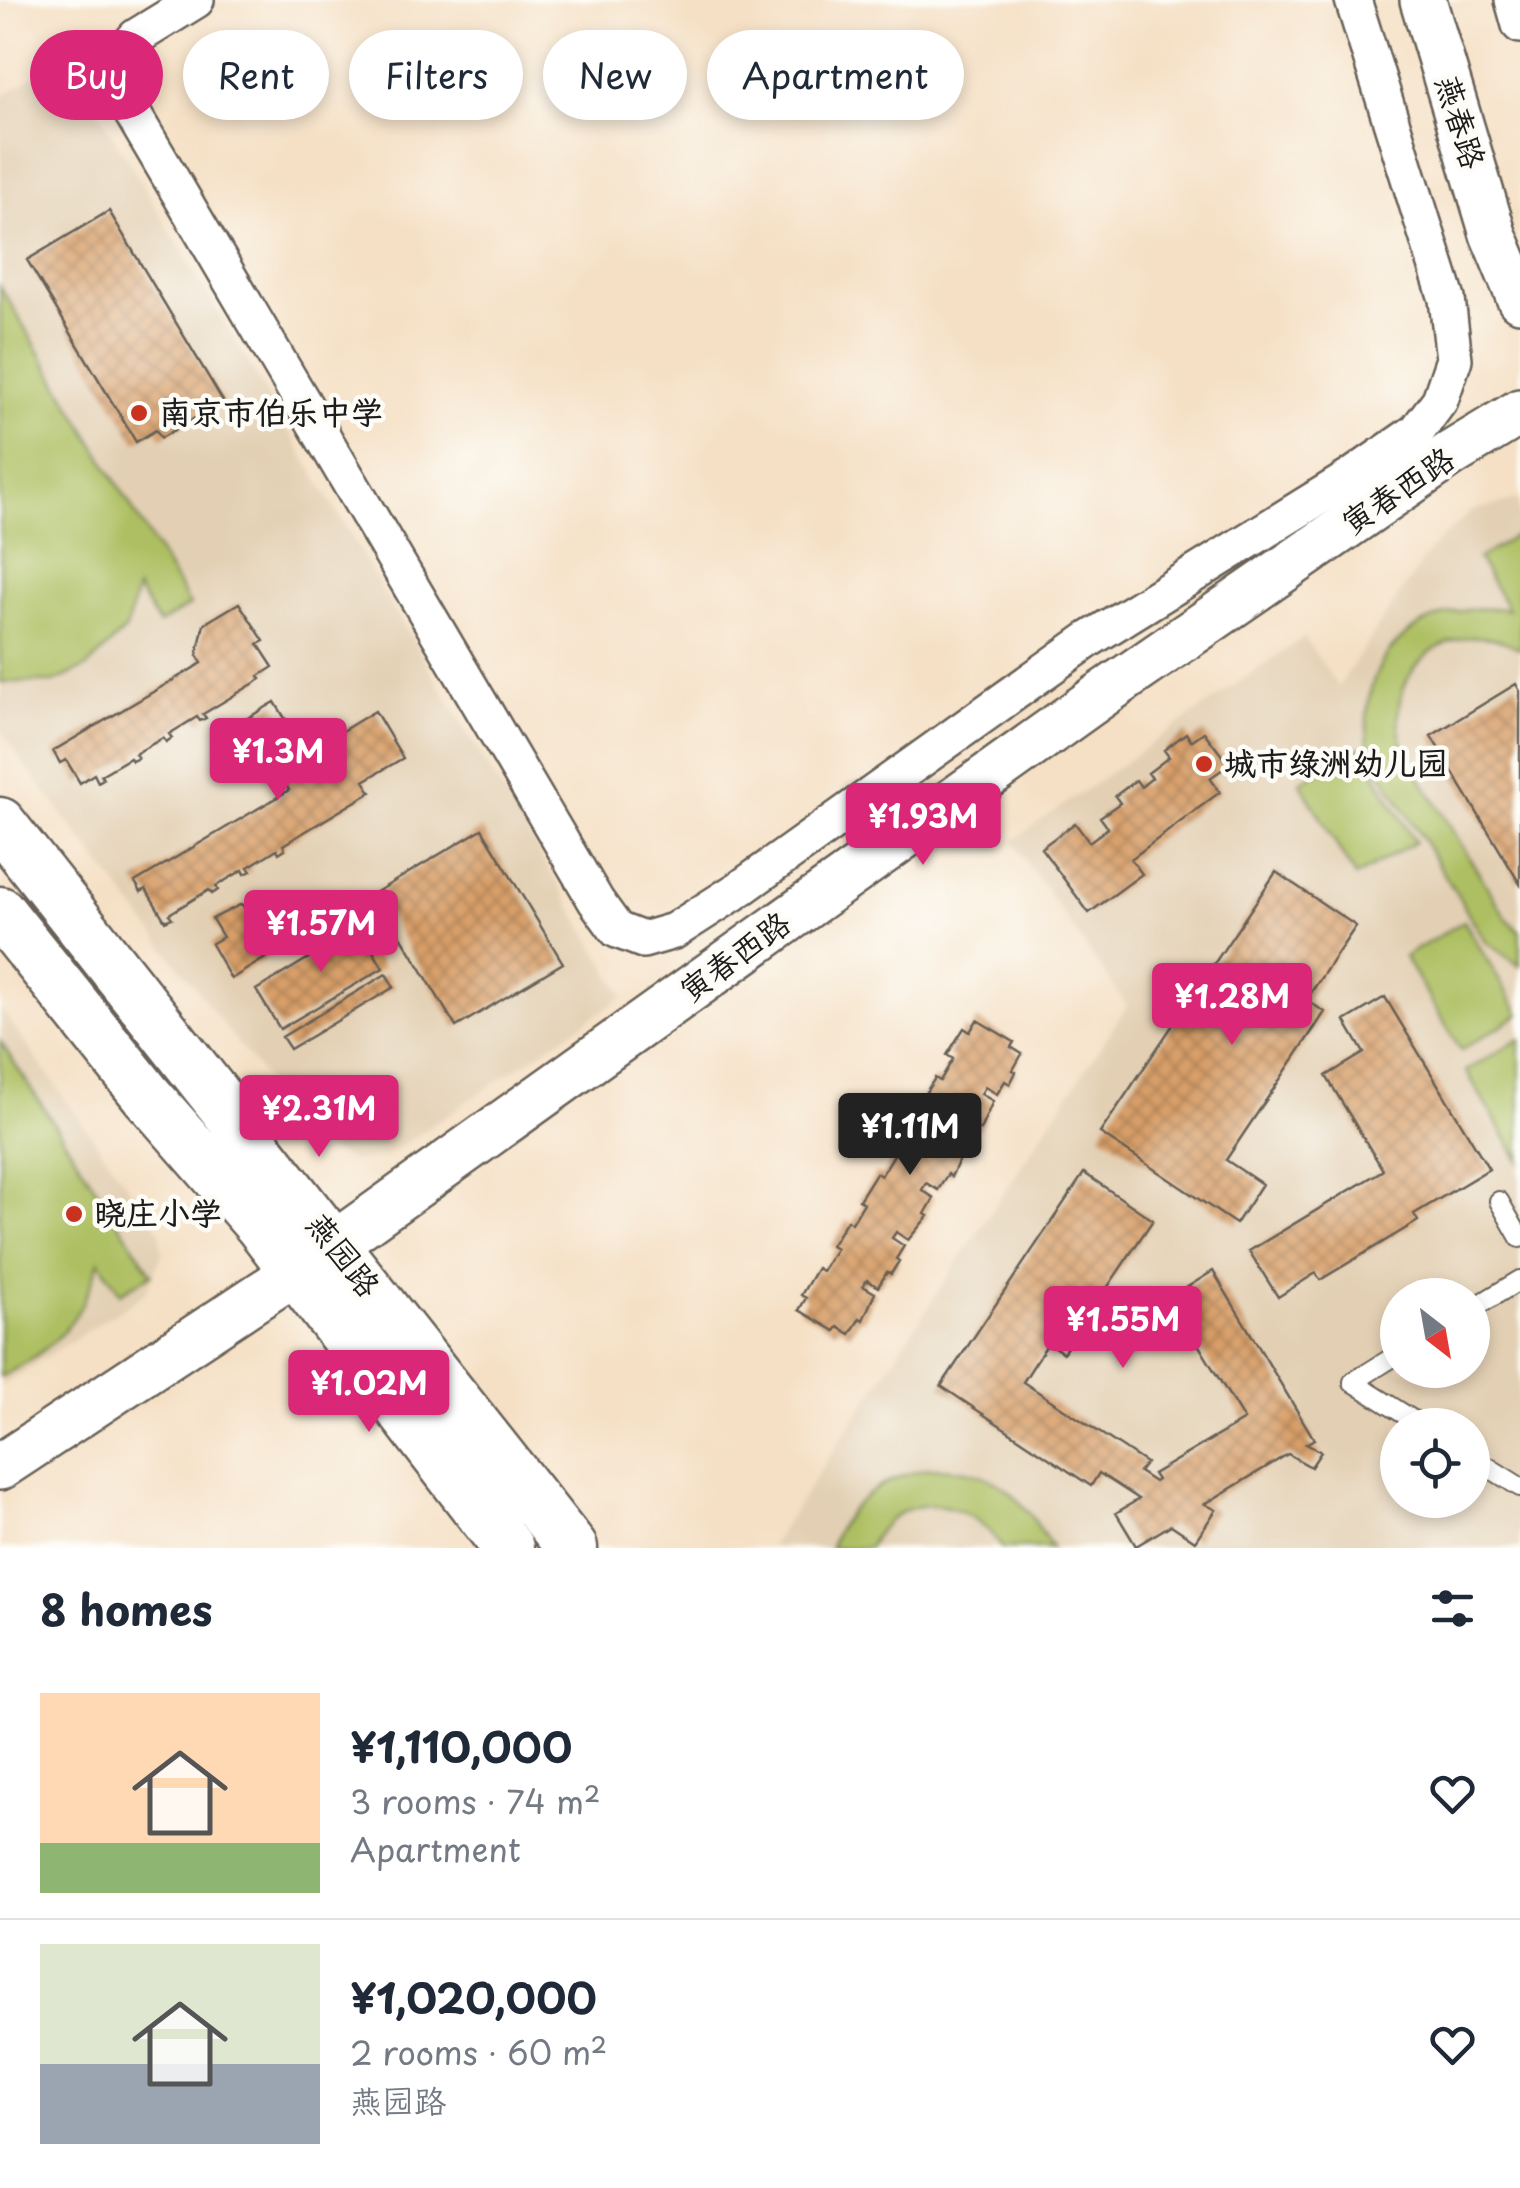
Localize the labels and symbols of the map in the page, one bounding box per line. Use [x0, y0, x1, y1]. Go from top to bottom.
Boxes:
street label: 燕春路 [1425, 68, 1499, 174]
place label: 南京市伯乐中学 [159, 387, 383, 435]
marker: 南京市伯乐中学 [128, 402, 150, 424]
street label: 寅春西路 [1330, 434, 1463, 545]
pin: ¥1.3M [208, 718, 348, 803]
place label: 城市绿洲幼儿园 [1224, 738, 1448, 786]
marker: 城市绿洲幼儿园 [1193, 753, 1215, 775]
pin: ¥1.93M [842, 783, 1004, 868]
pin: ¥1.57M [240, 890, 402, 975]
street label: 寅春西路 [668, 898, 800, 1012]
pin: ¥1.28M [1151, 963, 1313, 1048]
pin: ¥2.31M [238, 1075, 400, 1160]
pin: ¥1.11M [829, 1093, 991, 1178]
place label: 晓庄小学 [94, 1188, 222, 1236]
street label: 燕园路 [296, 1201, 393, 1306]
marker: 晓庄小学 [63, 1203, 85, 1225]
north arrow [1380, 1278, 1490, 1388]
pin: ¥1.55M [1042, 1286, 1204, 1371]
pin: ¥1.02M [288, 1350, 450, 1435]

